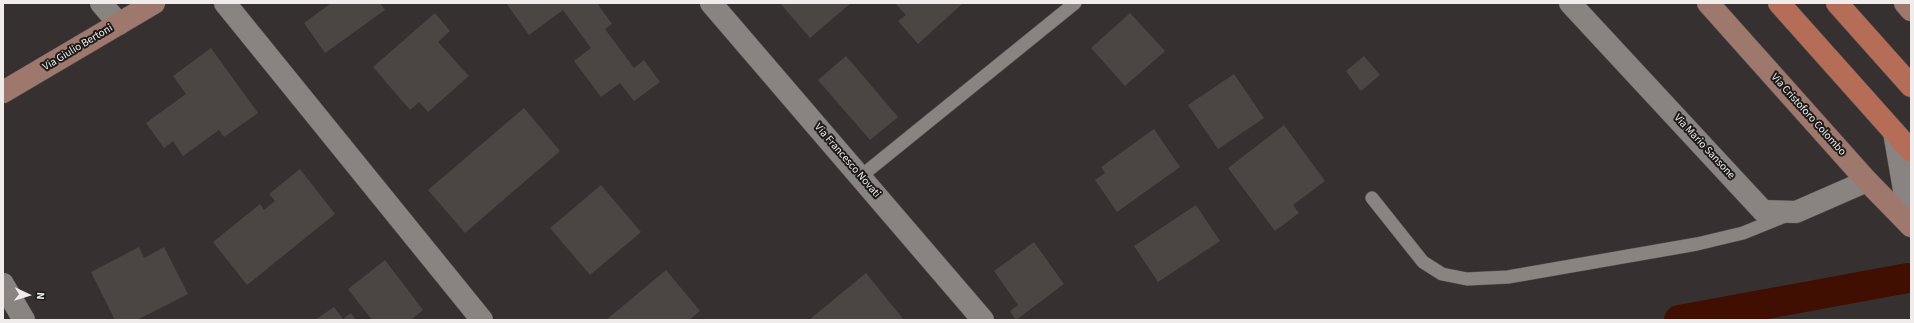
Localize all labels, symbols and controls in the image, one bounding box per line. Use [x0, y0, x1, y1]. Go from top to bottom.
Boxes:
street label: Via Giulio Bertoni [41, 22, 115, 74]
street label: Via Cristoforo Colombo [1768, 71, 1848, 159]
street label: Via Mario Sansone [1671, 112, 1737, 182]
street label: Via Francesco Novati [811, 121, 883, 201]
north arrow [8, 275, 48, 315]
text: N [33, 292, 48, 300]

